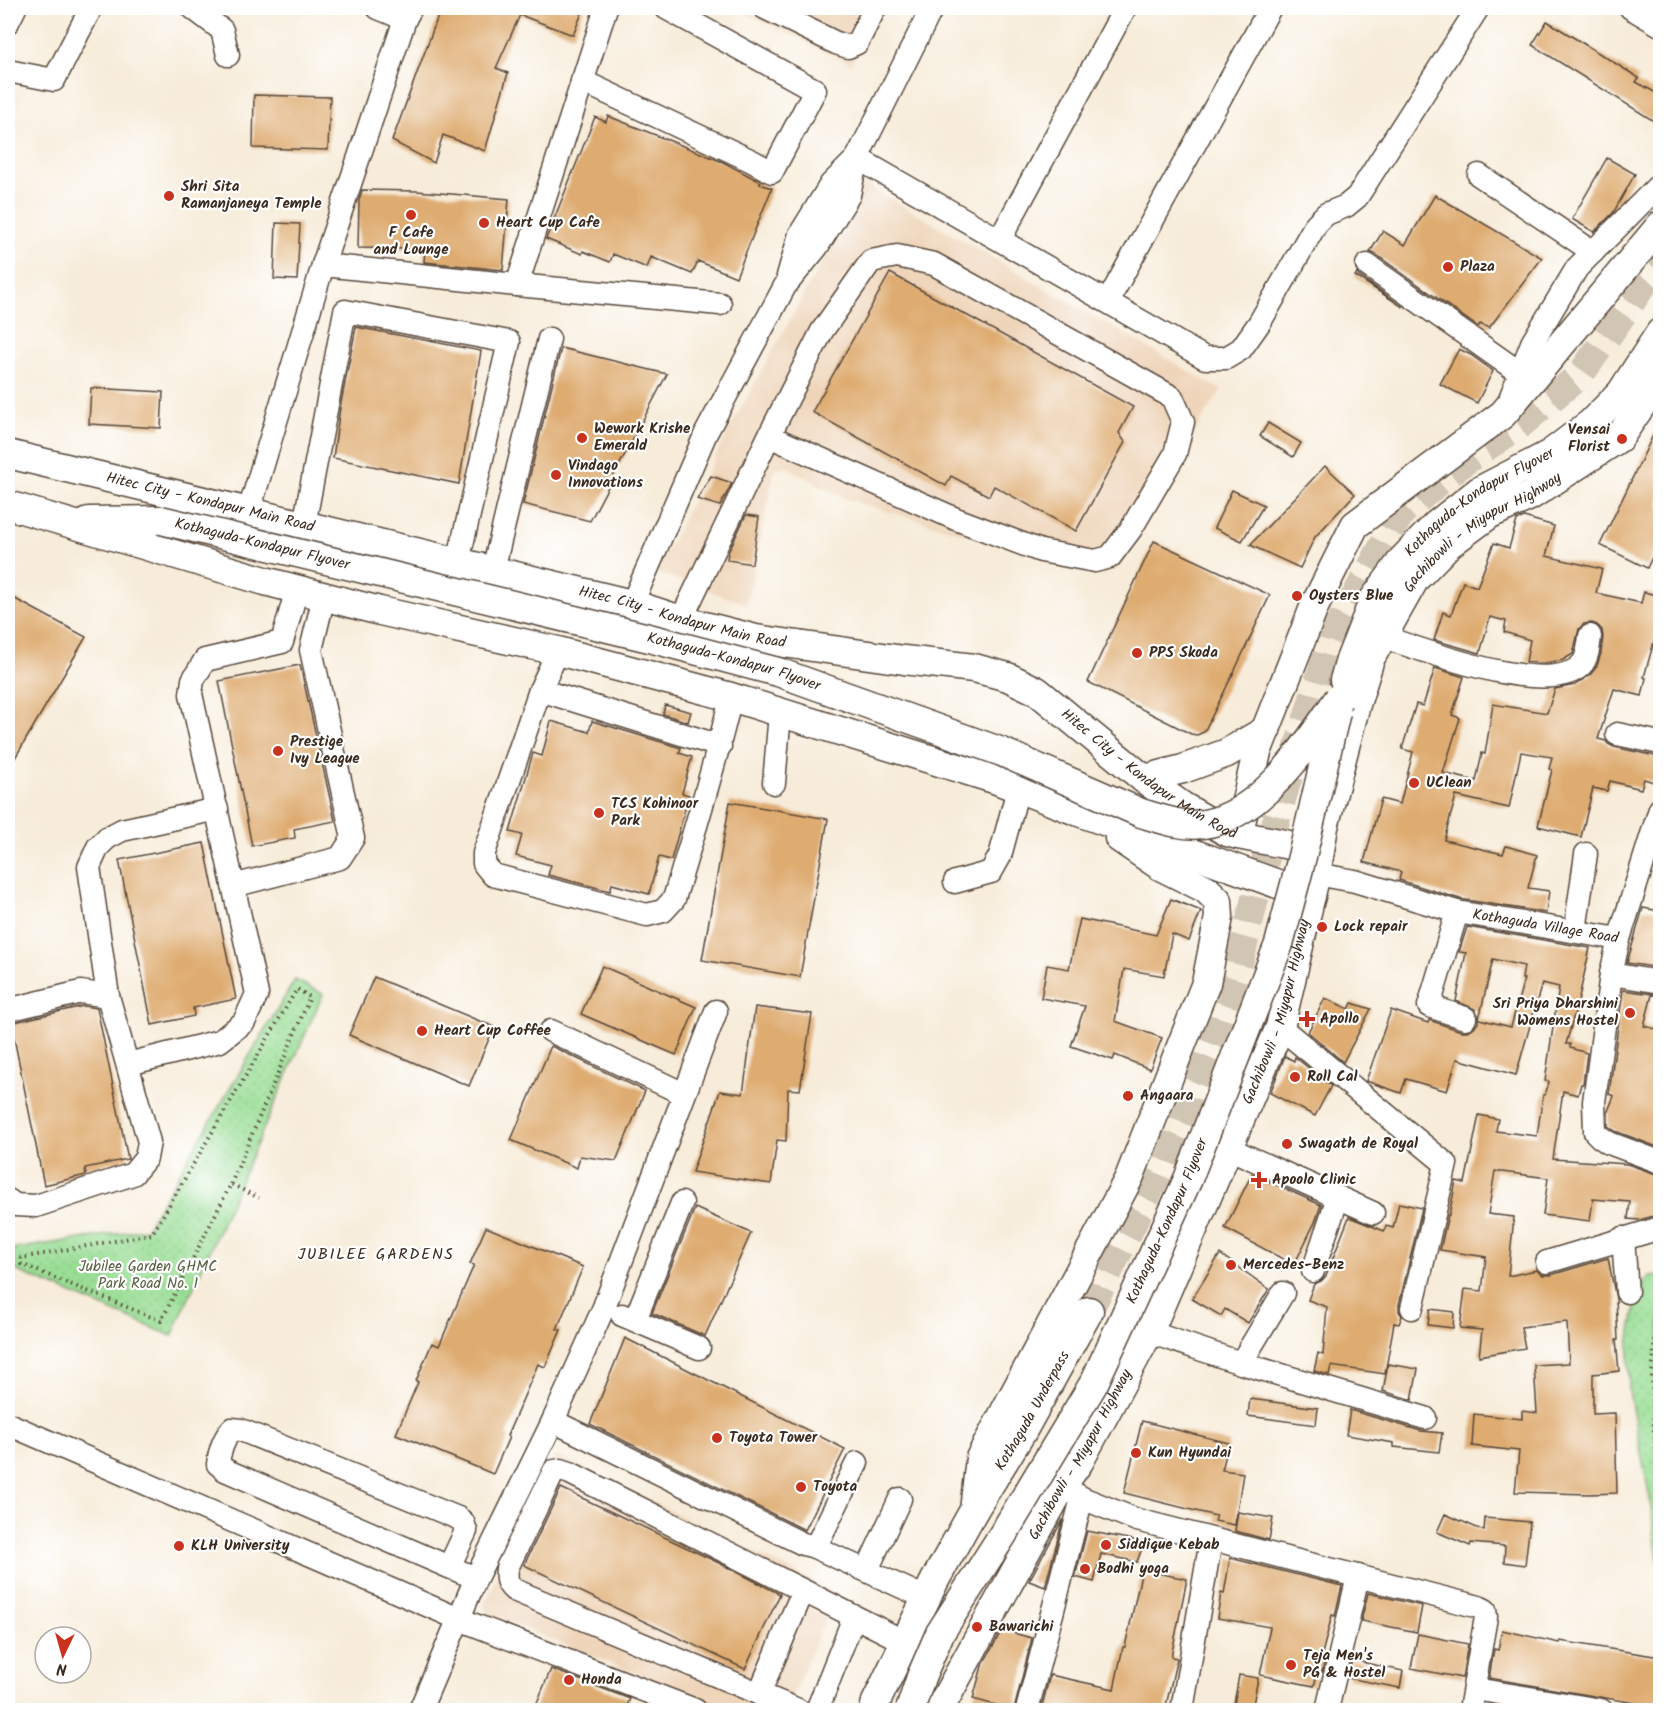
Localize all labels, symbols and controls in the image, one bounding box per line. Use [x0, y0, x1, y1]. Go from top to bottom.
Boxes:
place label: Shri Sita Ramanjaneya Temple [181, 175, 322, 216]
marker: Shri Sita Ramanjaneya Temple [162, 189, 176, 203]
marker: F Cafe and Lounge [404, 208, 418, 222]
place label: Heart Cup Cafe [496, 211, 601, 235]
marker: Heart Cup Cafe [477, 216, 491, 230]
place label: F Cafe and Lounge [374, 221, 449, 262]
place label: Plaza [1460, 255, 1495, 279]
marker: Plaza [1441, 260, 1455, 274]
place label: Wework Krishe Emerald [594, 417, 691, 458]
place label: Vensai Florist [1568, 418, 1611, 459]
marker: Wework Krishe Emerald [575, 431, 589, 445]
marker: Vensai Florist [1615, 432, 1629, 446]
street label: Kothaguda-Kondapur Flyover [1399, 442, 1561, 563]
place label: Vindago Innovations [568, 454, 643, 495]
street label: Hitec City - Kondapur Main Road [104, 466, 317, 539]
street label: Gachibowli - Miyapur Highway [1398, 466, 1567, 597]
marker: Vindago Innovations [549, 468, 563, 482]
street label: Kothaguda-Kondapur Flyover [172, 512, 353, 577]
street label: Hitec City - Kondapur Main Road [576, 580, 788, 655]
place label: Oysters Blue [1309, 584, 1394, 608]
marker: Oysters Blue [1290, 589, 1304, 603]
street label: Kothaguda-Kondapur Flyover [644, 626, 825, 699]
place label: PPS Skoda [1149, 641, 1218, 665]
marker: PPS Skoda [1130, 646, 1144, 660]
street label: Hitec City - Kondapur Main Road [1055, 703, 1240, 846]
place label: Prestige Ivy League [290, 730, 360, 771]
marker: Prestige Ivy League [271, 744, 285, 758]
place label: UClean [1426, 771, 1471, 795]
marker: UClean [1407, 776, 1421, 790]
place label: TCS Kohinoor Park [611, 792, 699, 833]
marker: TCS Kohinoor Park [592, 806, 606, 820]
street label: Kothaguda Village Road [1471, 903, 1621, 951]
place label: Lock repair [1334, 915, 1408, 939]
street label: Gachibowli - Miyapur Highway [1236, 916, 1317, 1108]
marker: Lock repair [1315, 920, 1329, 934]
place label: Sri Priya Dharshini Womens Hostel [1493, 992, 1619, 1033]
marker: Sri Priya Dharshini Womens Hostel [1623, 1006, 1637, 1020]
place label: Apollo [1320, 1007, 1359, 1031]
marker: Apollo [1298, 1010, 1316, 1028]
place label: Heart Cup Coffee [434, 1019, 552, 1043]
marker: Heart Cup Coffee [415, 1024, 429, 1038]
place label: Roll Cal [1307, 1065, 1358, 1089]
marker: Roll Cal [1288, 1070, 1302, 1084]
place label: Angaara [1140, 1084, 1194, 1108]
marker: Angaara [1121, 1089, 1135, 1103]
place label: Swagath de Royal [1299, 1132, 1418, 1156]
street label: Kothaguda-Kondapur Flyover [1120, 1134, 1215, 1308]
marker: Swagath de Royal [1280, 1137, 1294, 1151]
place label: Apoolo Clinic [1272, 1168, 1357, 1192]
marker: Apoolo Clinic [1250, 1171, 1268, 1189]
district label: JUBILEE GARDENS [298, 1242, 454, 1267]
place label: Mercedes-Benz [1243, 1253, 1344, 1277]
park label: Jubilee Garden GHMC Park Road No. 1 [79, 1255, 217, 1296]
marker: Mercedes-Benz [1224, 1258, 1238, 1272]
street label: Kothaguda Underpass [989, 1346, 1077, 1476]
street label: Gachibowli - Miyapur Highway [1022, 1364, 1139, 1545]
place label: Toyota Tower [729, 1426, 818, 1450]
marker: Toyota Tower [710, 1431, 724, 1445]
place label: Kun Hyundai [1148, 1441, 1232, 1465]
marker: Kun Hyundai [1129, 1446, 1143, 1460]
place label: Toyota [813, 1475, 857, 1499]
marker: Toyota [794, 1480, 808, 1494]
place label: Siddique Kebab [1118, 1533, 1220, 1557]
place label: KLH University [191, 1534, 290, 1558]
marker: Siddique Kebab [1099, 1538, 1113, 1552]
marker: KLH University [172, 1539, 186, 1553]
place label: Bodhi yoga [1097, 1557, 1169, 1581]
marker: Bodhi yoga [1078, 1562, 1092, 1576]
place label: Bawarichi [989, 1615, 1054, 1639]
marker: Bawarichi [970, 1620, 984, 1634]
north arrow [33, 1625, 93, 1685]
place label: Teja Men's PG & Hostel [1303, 1644, 1385, 1685]
text: N [56, 1656, 68, 1681]
marker: Teja Men's PG & Hostel [1284, 1658, 1298, 1672]
place label: Honda [581, 1668, 622, 1692]
marker: Honda [562, 1673, 576, 1687]

